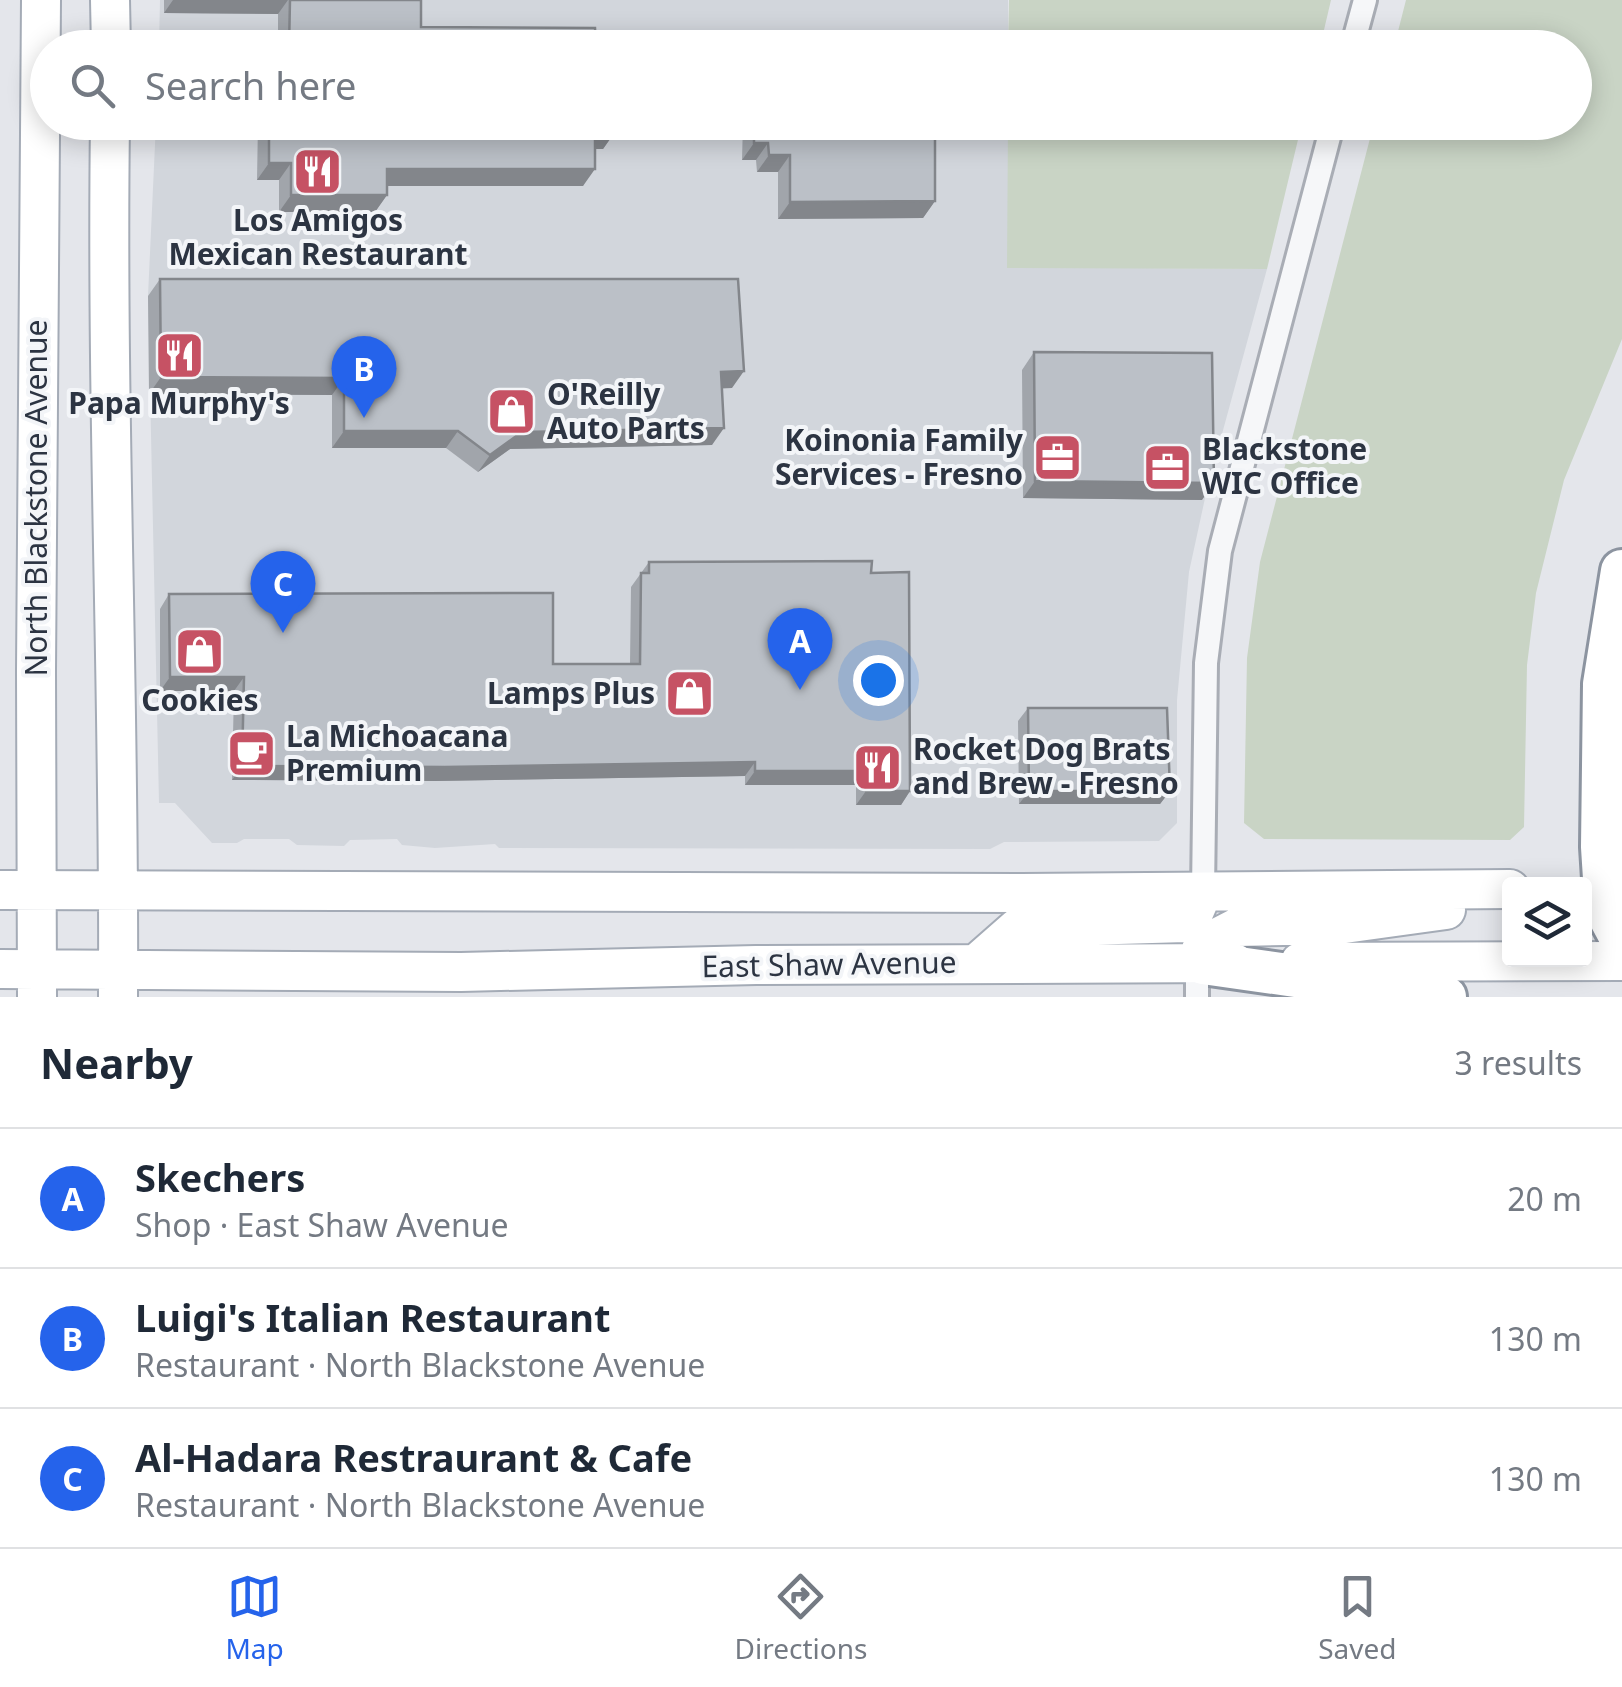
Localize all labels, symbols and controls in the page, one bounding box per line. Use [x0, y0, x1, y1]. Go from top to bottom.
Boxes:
search box [30, 30, 1592, 140]
icon: search [65, 58, 120, 113]
text: Search here [145, 59, 356, 111]
restaurant icon: Los Amigos Mexican Restaurant [292, 146, 344, 198]
place label: Los Amigos Mexican Restaurant [168, 199, 468, 274]
street label: North Blackstone Avenue [15, 320, 56, 676]
restaurant icon: Papa Murphy's [153, 329, 205, 381]
pin: B [332, 336, 396, 418]
place label: O'Reilly Auto Parts [547, 373, 705, 448]
place label: Papa Murphy's [68, 382, 290, 423]
shop icon: O'Reilly Auto Parts [486, 386, 538, 438]
place label: Koinonia Family Services - Fresno [775, 419, 1024, 494]
place label: Blackstone WIC Office [1202, 428, 1367, 503]
office icon: Koinonia Family Services - Fresno [1032, 432, 1084, 484]
office icon: Blackstone WIC Office [1141, 441, 1193, 493]
pin: C [250, 550, 316, 633]
pin: A [768, 608, 832, 690]
shop icon: Cookies [174, 626, 226, 678]
your location [853, 655, 904, 706]
shop icon: Lamps Plus [664, 668, 716, 720]
place label: Lamps Plus [487, 672, 655, 713]
place label: Cookies [141, 679, 259, 720]
place label: La Michoacana Premium [286, 715, 508, 790]
cafe icon: La Michoacana Premium [225, 728, 277, 780]
place label: Rocket Dog Brats and Brew - Fresno [913, 728, 1179, 803]
restaurant icon: Rocket Dog Brats and Brew - Fresno [852, 741, 904, 793]
map controls [1502, 877, 1592, 967]
button: layers [1502, 877, 1592, 967]
street label: East Shaw Avenue [701, 941, 957, 986]
text: Nearby [40, 1034, 193, 1091]
text: 3 results [1455, 1041, 1582, 1084]
text: Skechers [135, 1151, 305, 1203]
text: A [61, 1177, 84, 1220]
text: 20 m [1507, 1177, 1582, 1220]
text: Shop · East Shaw Avenue [135, 1203, 509, 1246]
text: Luigi's Italian Restaurant [135, 1291, 611, 1343]
text: B [62, 1317, 83, 1360]
text: 130 m [1489, 1317, 1582, 1360]
text: Restaurant · North Blackstone Avenue [135, 1343, 705, 1386]
text: Al-Hadara Restraurant & Cafe [135, 1431, 692, 1483]
text: C [62, 1457, 83, 1500]
text: 130 m [1489, 1457, 1582, 1500]
text: Restaurant · North Blackstone Avenue [135, 1483, 705, 1526]
tab: Map [225, 1569, 284, 1667]
tab: Directions [735, 1569, 867, 1667]
tab: Saved [1318, 1569, 1397, 1667]

